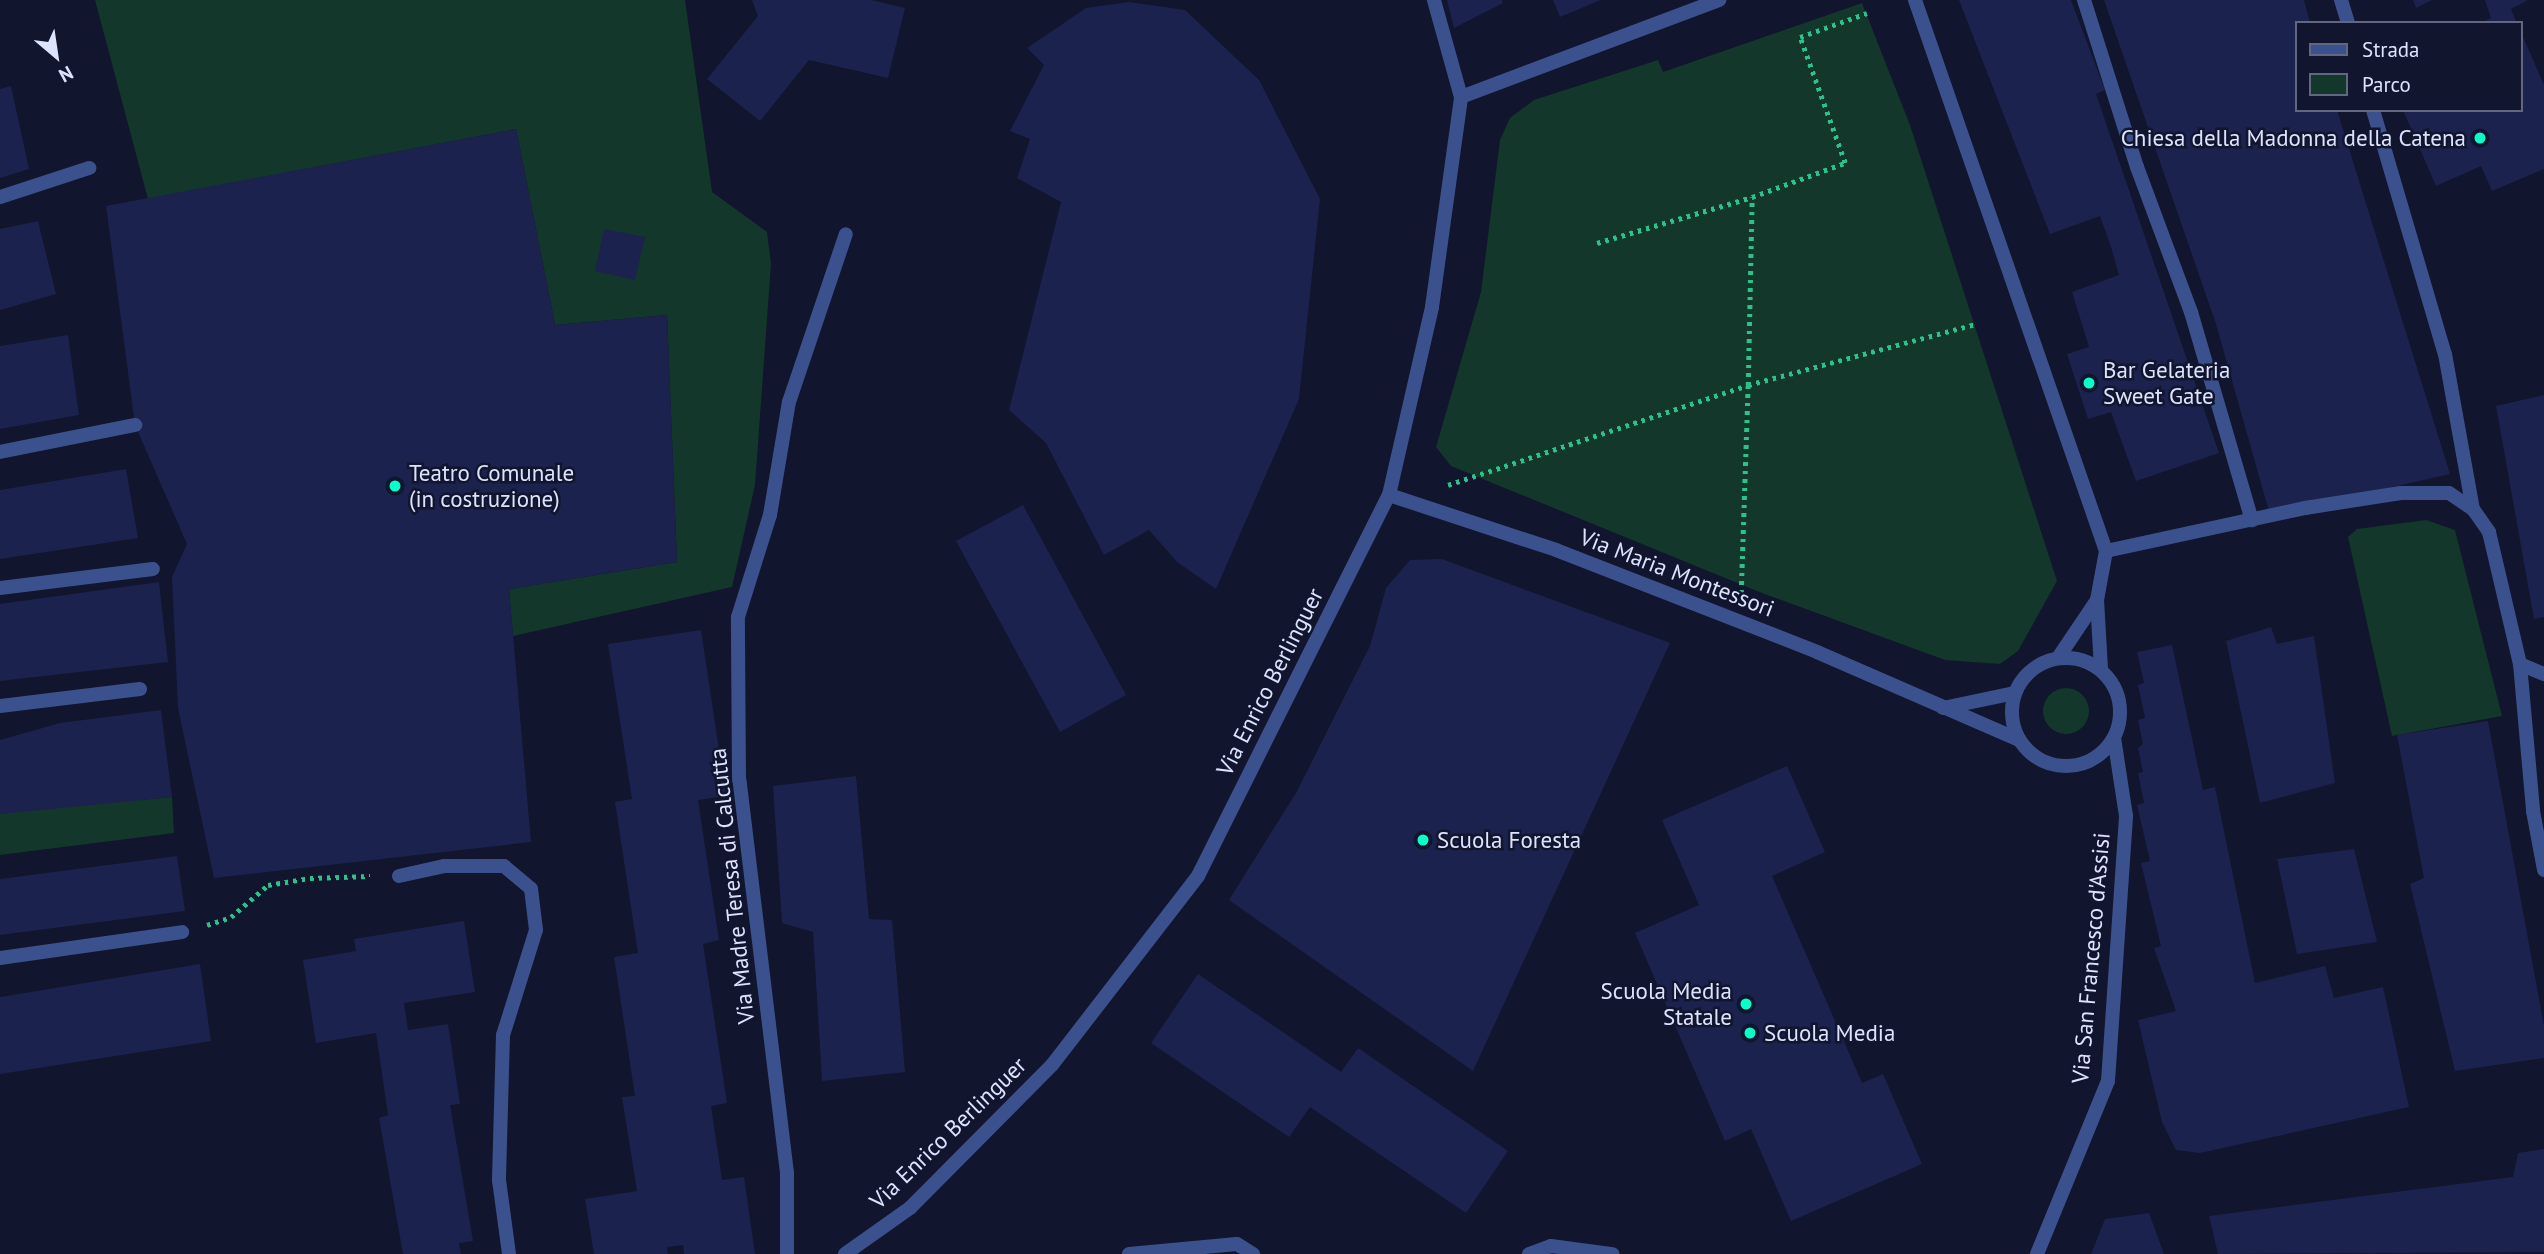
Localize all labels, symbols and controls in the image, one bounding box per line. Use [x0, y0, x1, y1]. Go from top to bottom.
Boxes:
north arrow [21, 21, 91, 91]
legend [2296, 21, 2523, 112]
text: Strada [2362, 36, 2420, 63]
text: N [55, 61, 77, 88]
text: Parco [2362, 71, 2411, 98]
place label: Chiesa della Madonna della Catena [2121, 124, 2466, 152]
marker: Chiesa della Madonna della Catena [2472, 130, 2488, 146]
place label: Bar Gelateria Sweet Gate [2103, 356, 2230, 410]
marker: Bar Gelateria Sweet Gate [2081, 375, 2097, 391]
place label: Teatro Comunale (in costruzione) [409, 459, 574, 513]
marker: Teatro Comunale (in costruzione) [387, 478, 403, 494]
street label: Via Maria Montessori [1576, 523, 1778, 623]
street label: Via Enrico Berlinguer [1211, 584, 1329, 780]
street label: Via Madre Teresa di Calcutta [704, 746, 760, 1026]
place label: Scuola Foresta [1437, 826, 1581, 854]
street label: Via San Francesco d'Assisi [2066, 831, 2116, 1085]
marker: Scuola Foresta [1415, 832, 1431, 848]
place label: Scuola Media Statale [1601, 977, 1732, 1031]
marker: Scuola Media Statale [1738, 996, 1754, 1012]
place label: Scuola Media [1764, 1019, 1895, 1047]
marker: Scuola Media [1742, 1025, 1758, 1041]
street label: Via Enrico Berlinguer [864, 1051, 1032, 1215]

